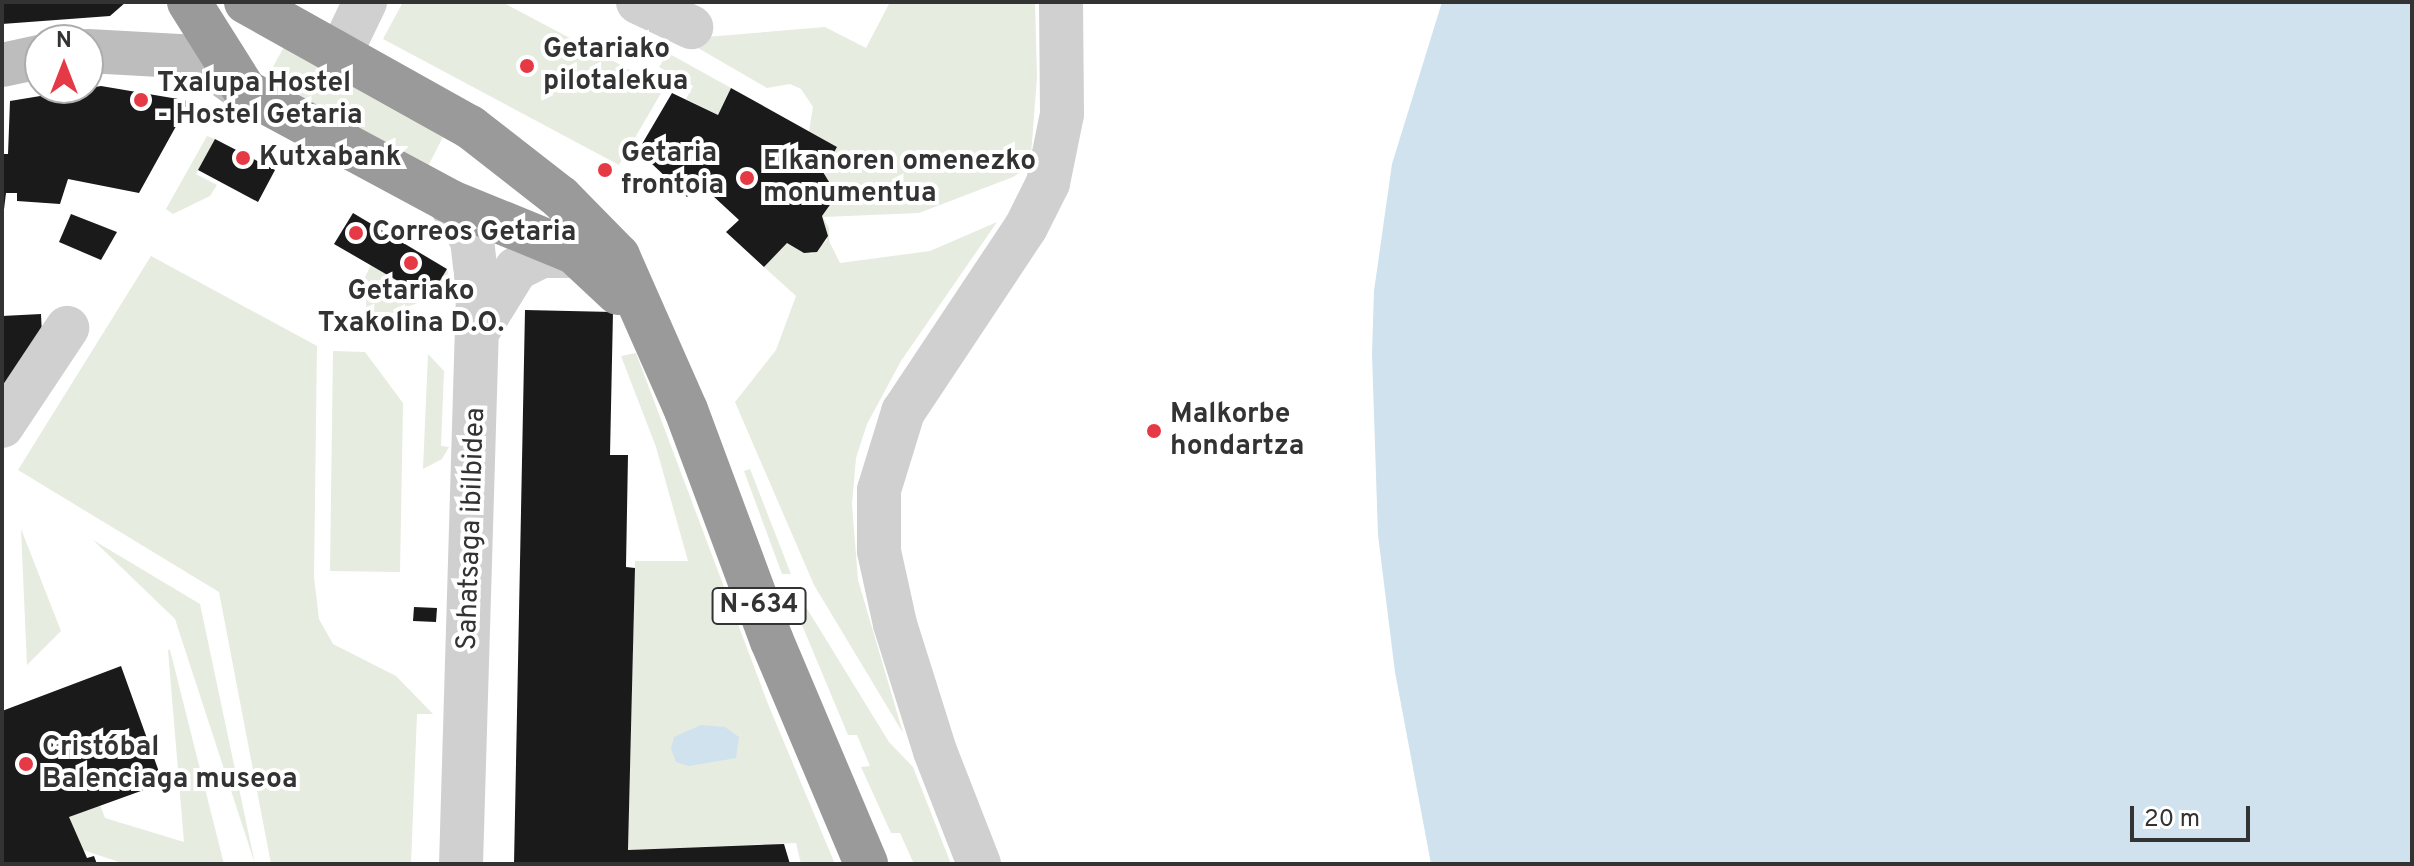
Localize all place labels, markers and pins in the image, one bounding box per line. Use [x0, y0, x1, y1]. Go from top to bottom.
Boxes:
place label: Getariako pilotalekua [543, 33, 688, 99]
marker: Getariako pilotalekua [518, 57, 536, 75]
place label: Txalupa Hostel - Hostel Getaria [157, 67, 363, 133]
marker: Txalupa Hostel - Hostel Getaria [132, 91, 150, 109]
place label: Getaria frontoia [621, 137, 724, 203]
place label: Kutxabank [259, 141, 401, 175]
place label: Elkanoren omenezko monumentua [763, 145, 1036, 211]
marker: Kutxabank [234, 149, 252, 167]
marker: Getaria frontoia [596, 161, 614, 179]
marker: Elkanoren omenezko monumentua [738, 169, 756, 187]
place label: Correos Getaria [372, 216, 576, 250]
marker: Correos Getaria [347, 224, 365, 242]
marker: Getariako Txakolina D.O. [402, 254, 420, 272]
place label: Getariako Txakolina D.O. [318, 275, 504, 341]
place label: Malkorbe hondartza [1170, 398, 1304, 464]
marker: Malkorbe hondartza [1145, 422, 1163, 440]
place label: Cristóbal Balenciaga museoa [42, 731, 298, 797]
marker: Cristóbal Balenciaga museoa [17, 755, 35, 773]

